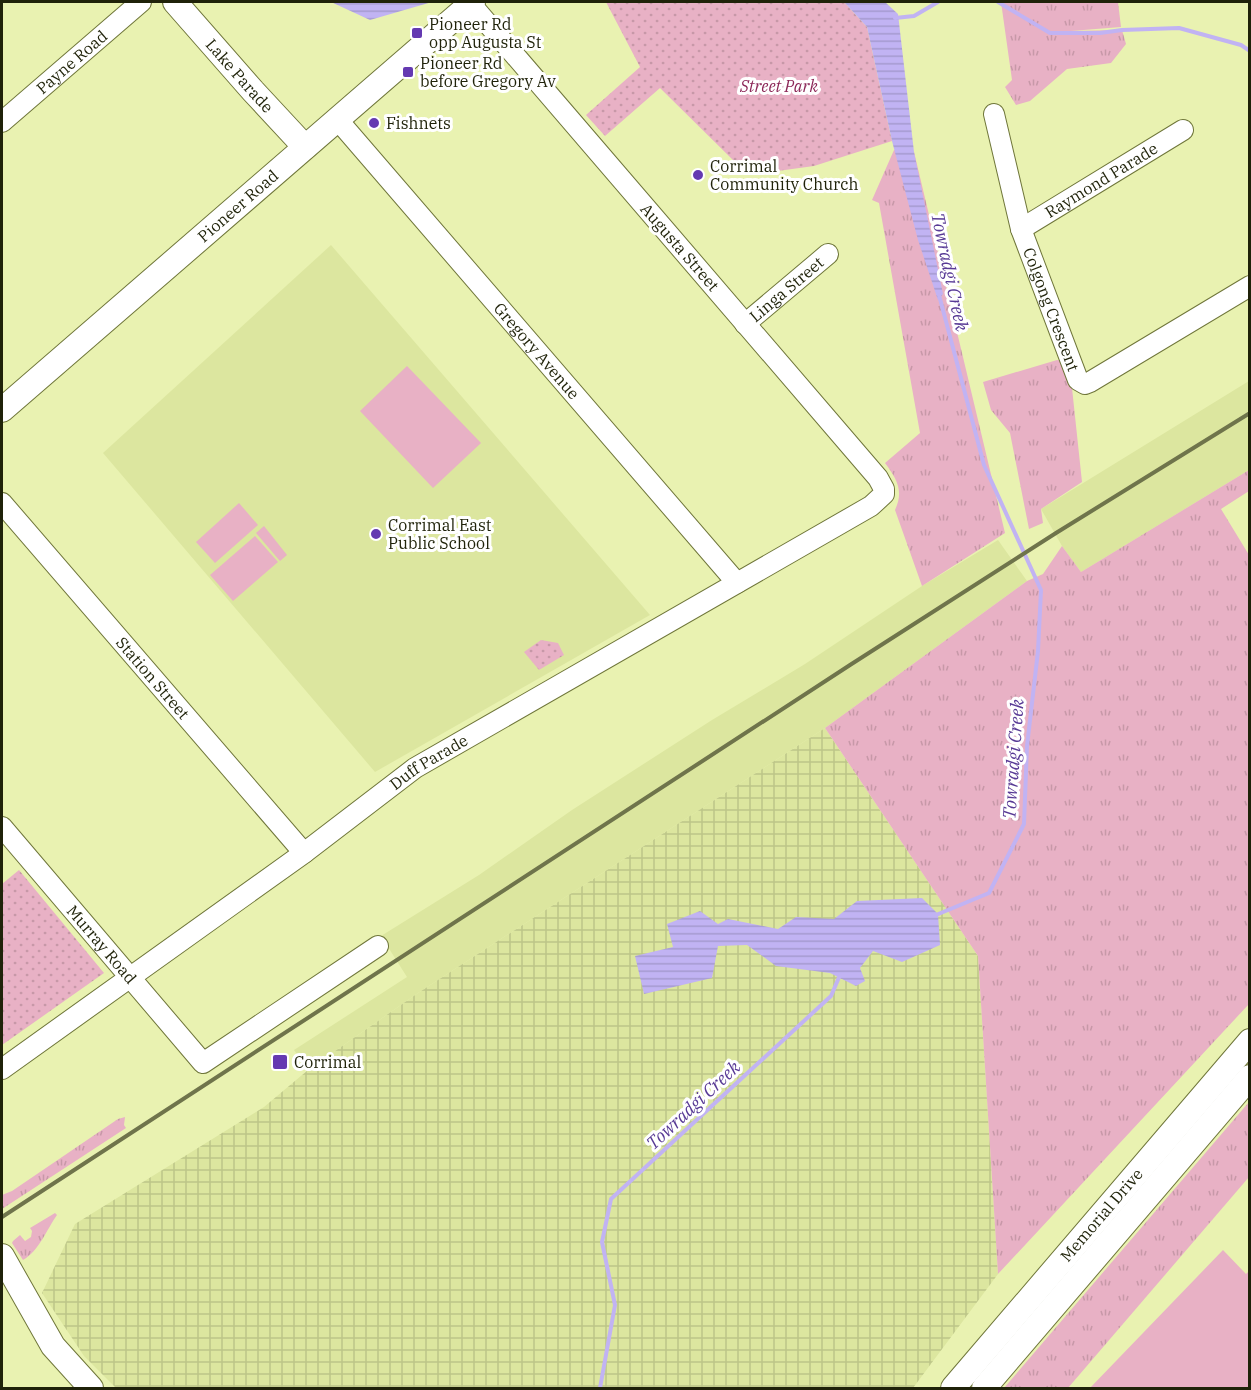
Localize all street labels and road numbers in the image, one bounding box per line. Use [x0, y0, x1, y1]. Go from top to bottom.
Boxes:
street label: Payne Road [32, 26, 112, 98]
street label: Lake Parade [202, 34, 278, 117]
street label: Raymond Parade [1041, 138, 1161, 222]
street label: Pioneer Road [193, 165, 283, 246]
street label: Augusta Street [636, 199, 724, 295]
street label: Colgong Crescent [1019, 245, 1084, 374]
street label: Linga Street [745, 252, 828, 326]
street label: Gregory Avenue [490, 298, 584, 403]
street label: Station Street [112, 633, 194, 723]
street label: Duff Parade [386, 730, 471, 794]
street label: Murray Road [63, 901, 141, 988]
street label: Memorial Drive [1056, 1164, 1147, 1266]

